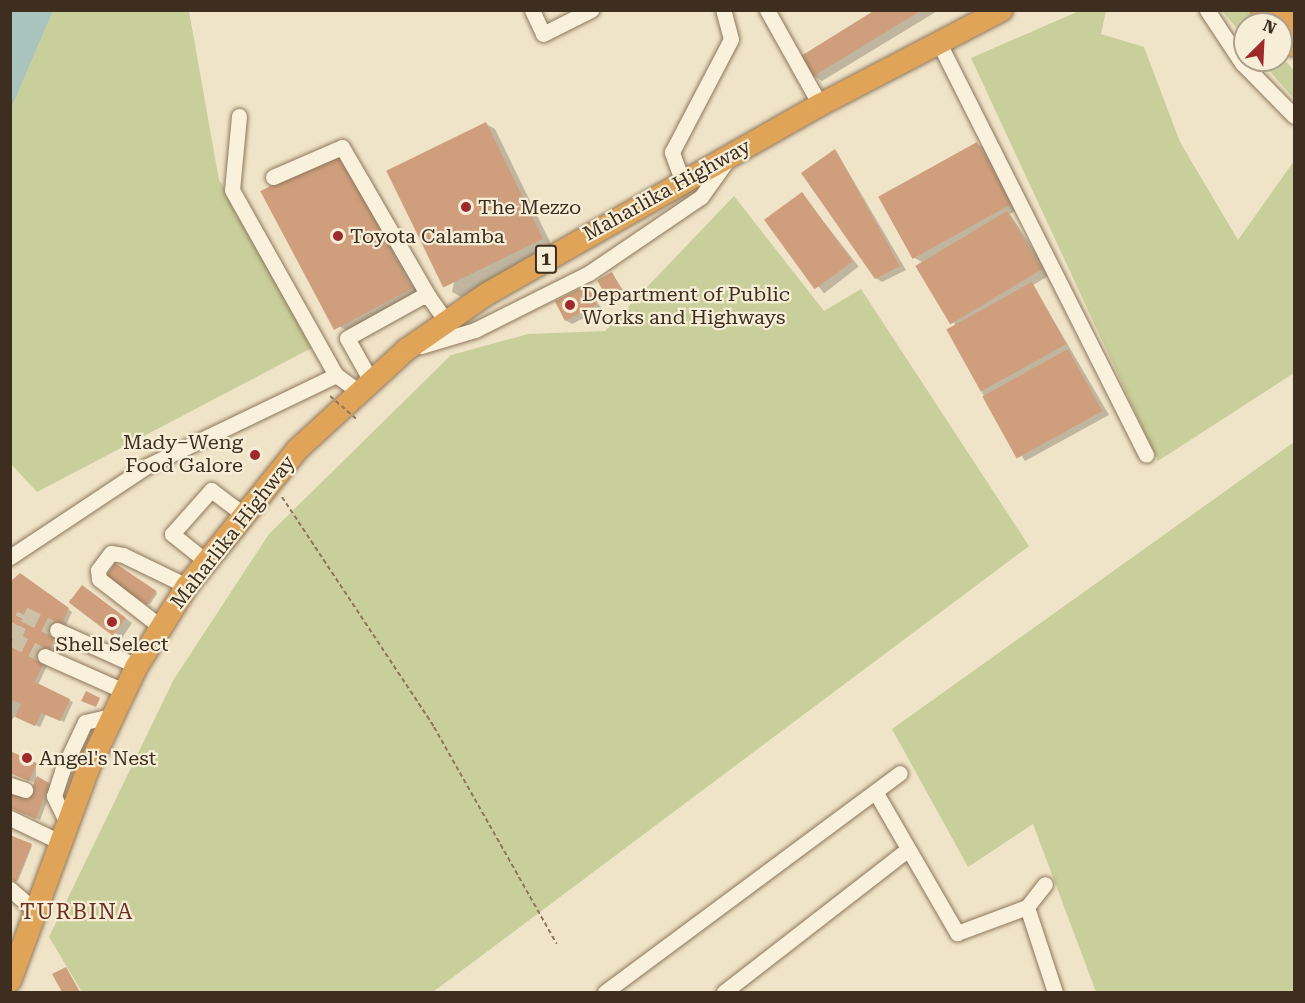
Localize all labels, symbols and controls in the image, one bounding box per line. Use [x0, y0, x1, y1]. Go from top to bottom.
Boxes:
north arrow [1233, 12, 1293, 72]
text: N [1260, 16, 1279, 38]
street label: Maharlika Highway [579, 134, 755, 246]
place label: The Mezzo [478, 195, 581, 219]
marker: The Mezzo [459, 200, 473, 214]
place label: Toyota Calamba [350, 224, 505, 248]
marker: Toyota Calamba [331, 229, 345, 243]
road number: 1 [534, 244, 558, 274]
place label: Department of Public Works and Highways [582, 282, 790, 329]
marker: Department of Public Works and Highways [563, 298, 577, 312]
place label: Mady–Weng Food Galore [123, 431, 243, 478]
marker: Mady–Weng Food Galore [248, 448, 262, 462]
street label: Maharlika Highway [166, 451, 300, 613]
marker: Shell Select [105, 615, 119, 629]
place label: Shell Select [55, 632, 169, 656]
place label: Angel's Nest [39, 746, 156, 770]
marker: Angel's Nest [20, 751, 34, 765]
district label: TURBINA [20, 899, 134, 925]

